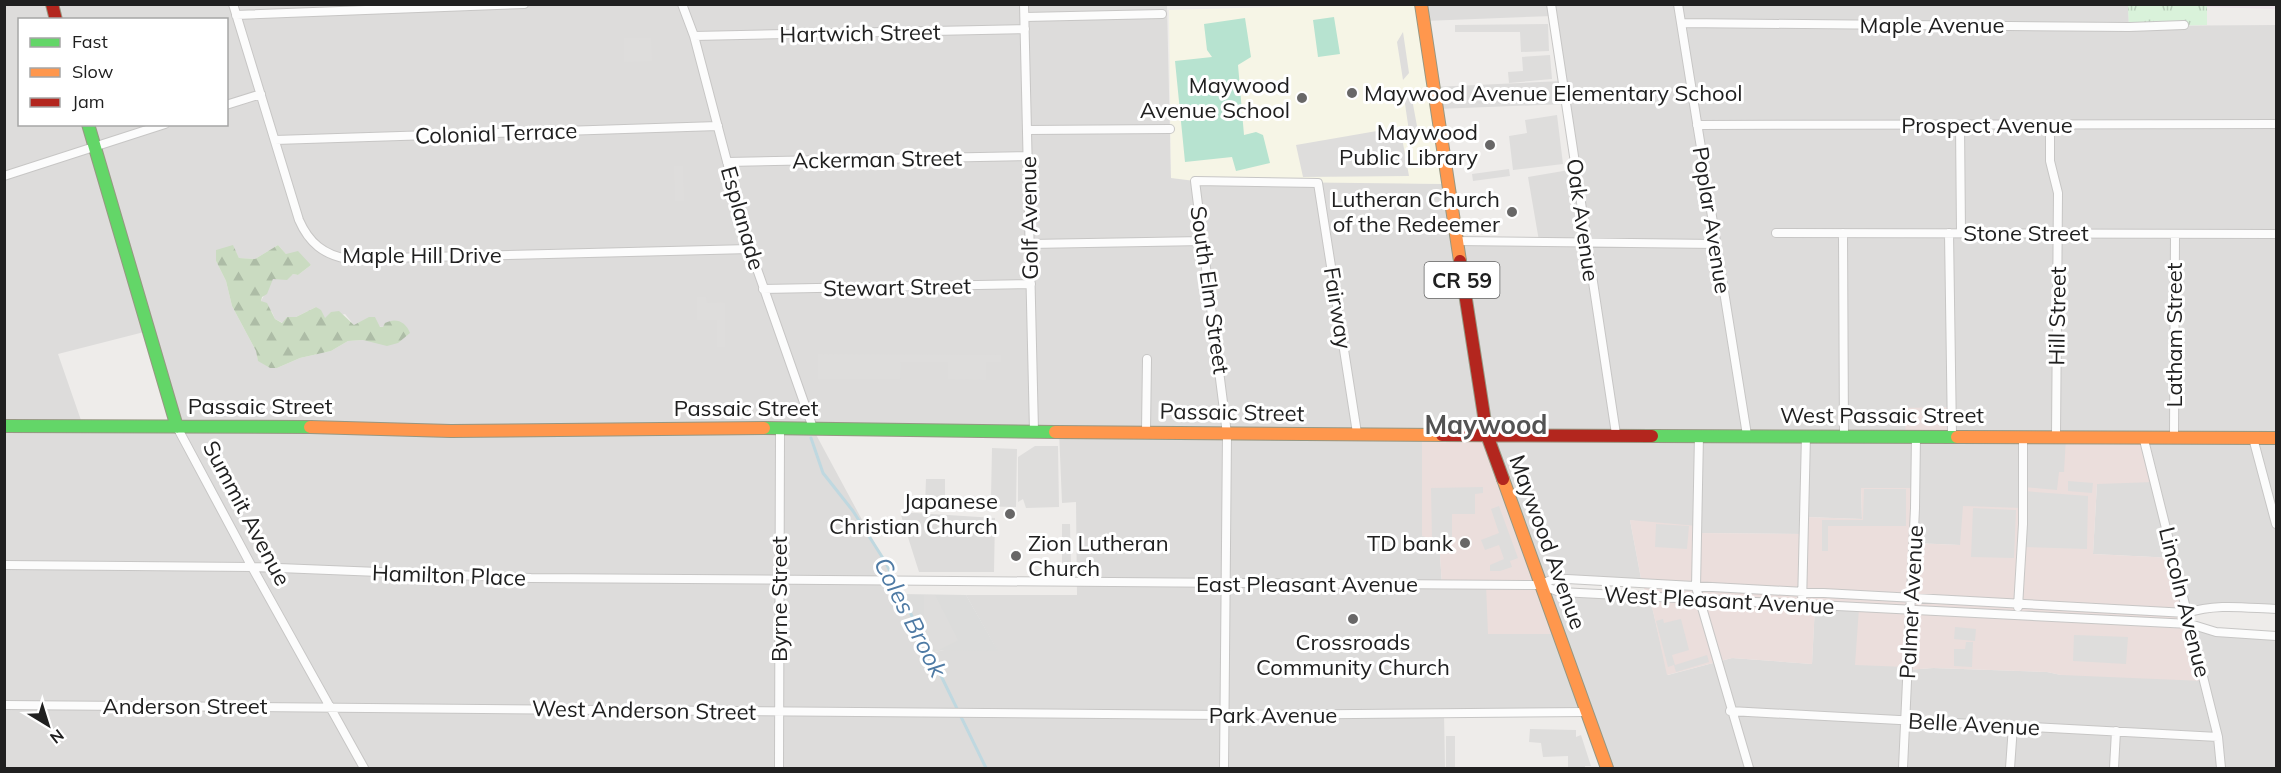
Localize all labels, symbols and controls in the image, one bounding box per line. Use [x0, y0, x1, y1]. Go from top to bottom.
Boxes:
street label: Maple Avenue [1860, 11, 2004, 39]
legend [18, 18, 228, 126]
street label: Hartwich Street [779, 18, 941, 48]
text: Fast [72, 30, 108, 53]
text: Slow [72, 60, 114, 83]
place label: Maywood Avenue School [1140, 71, 1290, 124]
place label: Maywood Avenue Elementary School [1364, 79, 1742, 107]
marker: Maywood Avenue Elementary School [1345, 86, 1359, 100]
text: Jam [72, 90, 105, 113]
marker: Maywood Avenue School [1295, 91, 1309, 105]
street label: Prospect Avenue [1901, 111, 2073, 139]
street label: Colonial Terrace [414, 116, 578, 150]
place label: Maywood Public Library [1339, 118, 1478, 171]
marker: Maywood Public Library [1483, 138, 1497, 152]
street label: Ackerman Street [792, 144, 962, 174]
street label: Poplar Avenue [1687, 145, 1737, 295]
street label: Golf Avenue [1014, 156, 1044, 280]
street label: Oak Avenue [1561, 157, 1605, 283]
street label: Esplanade [715, 163, 771, 273]
place label: Lutheran Church of the Redeemer [1331, 185, 1500, 238]
street label: South Elm Street [1184, 204, 1236, 376]
marker: Lutheran Church of the Redeemer [1505, 205, 1519, 219]
street label: Stone Street [1963, 219, 2089, 247]
street label: Maple Hill Drive [342, 241, 502, 269]
road number: CR 59 [1424, 262, 1500, 298]
street label: Latham Street [2160, 262, 2188, 407]
street label: Fairway [1318, 265, 1358, 351]
street label: Hill Street [2042, 266, 2072, 366]
street label: Stewart Street [823, 272, 972, 302]
street label: Passaic Street [188, 392, 333, 420]
street label: Passaic Street [674, 394, 819, 422]
street label: Passaic Street [1159, 397, 1305, 427]
street label: West Passaic Street [1780, 401, 1984, 429]
district label: Maywood [1425, 408, 1547, 441]
street label: Summit Avenue [197, 436, 297, 590]
street label: Maywood Avenue [1503, 451, 1593, 633]
place label: Japanese Christian Church [829, 487, 998, 540]
marker: Japanese Christian Church [1003, 507, 1017, 521]
street label: Palmer Avenue [1893, 524, 1929, 680]
street label: Lincoln Avenue [2153, 524, 2217, 680]
place label: Zion Lutheran Church [1028, 529, 1169, 582]
place label: TD bank [1367, 529, 1454, 557]
street label: Byrne Street [765, 536, 793, 662]
marker: TD bank [1458, 536, 1472, 550]
marker: Zion Lutheran Church [1009, 549, 1023, 563]
water label: Coles Brook [868, 552, 954, 683]
street label: Hamilton Place [372, 558, 526, 592]
street label: East Pleasant Avenue [1196, 570, 1418, 598]
street label: West Pleasant Avenue [1603, 580, 1835, 620]
marker: Crossroads Community Church [1346, 612, 1360, 626]
place label: Crossroads Community Church [1256, 628, 1450, 681]
street label: Anderson Street [102, 692, 268, 720]
street label: West Anderson Street [532, 694, 757, 726]
north arrow [18, 695, 78, 755]
street label: Park Avenue [1209, 701, 1337, 729]
street label: Belle Avenue [1907, 707, 2041, 741]
text: N [46, 725, 68, 748]

